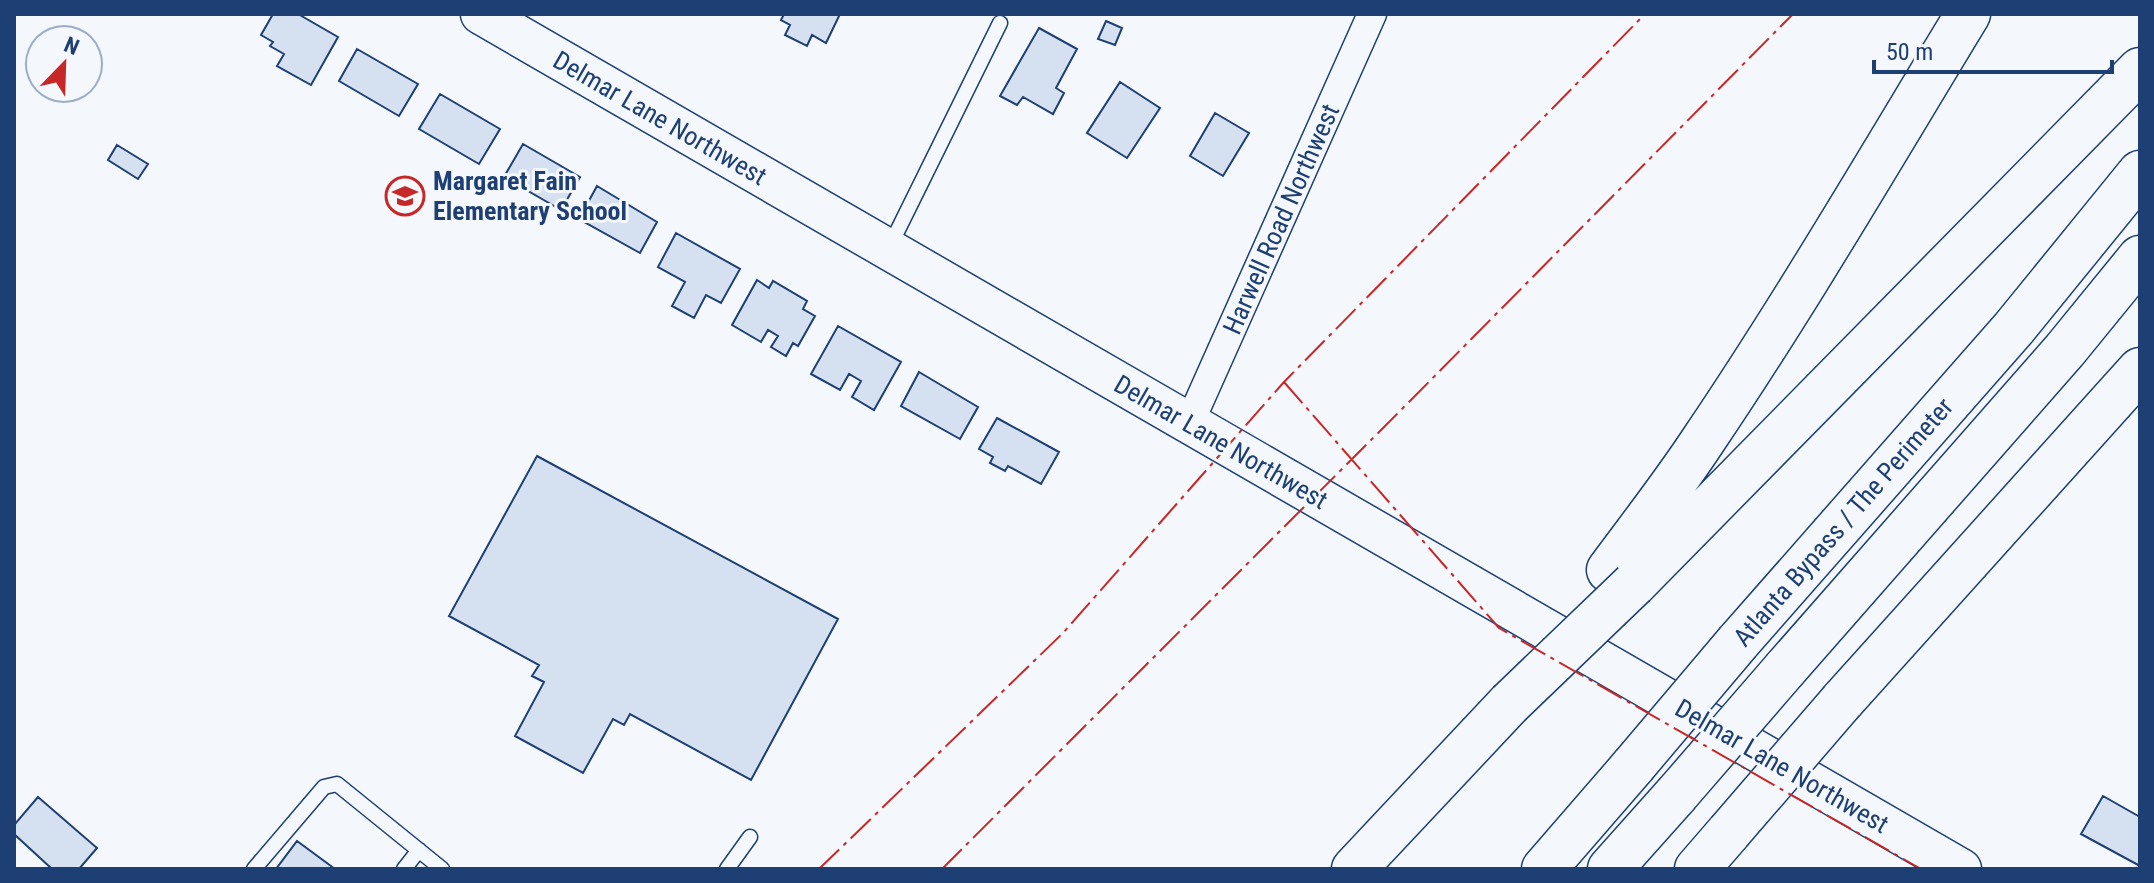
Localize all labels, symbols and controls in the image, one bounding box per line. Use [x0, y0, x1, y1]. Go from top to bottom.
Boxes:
north arrow [24, 24, 104, 104]
scale bar [1874, 24, 2112, 74]
text: N [61, 32, 83, 60]
text: 50 m [1886, 38, 1933, 66]
street label: Delmar Lane Northwest [548, 45, 772, 191]
street label: Harwell Road Northwest [1217, 99, 1345, 339]
place label: Margaret Fain Elementary School [433, 166, 627, 226]
school or university icon: Margaret Fain Elementary School [384, 175, 426, 217]
street label: Delmar Lane Northwest [1109, 369, 1333, 515]
street label: Atlanta Bypass / The Perimeter [1727, 392, 1959, 652]
street label: Delmar Lane Northwest [1670, 693, 1894, 839]

